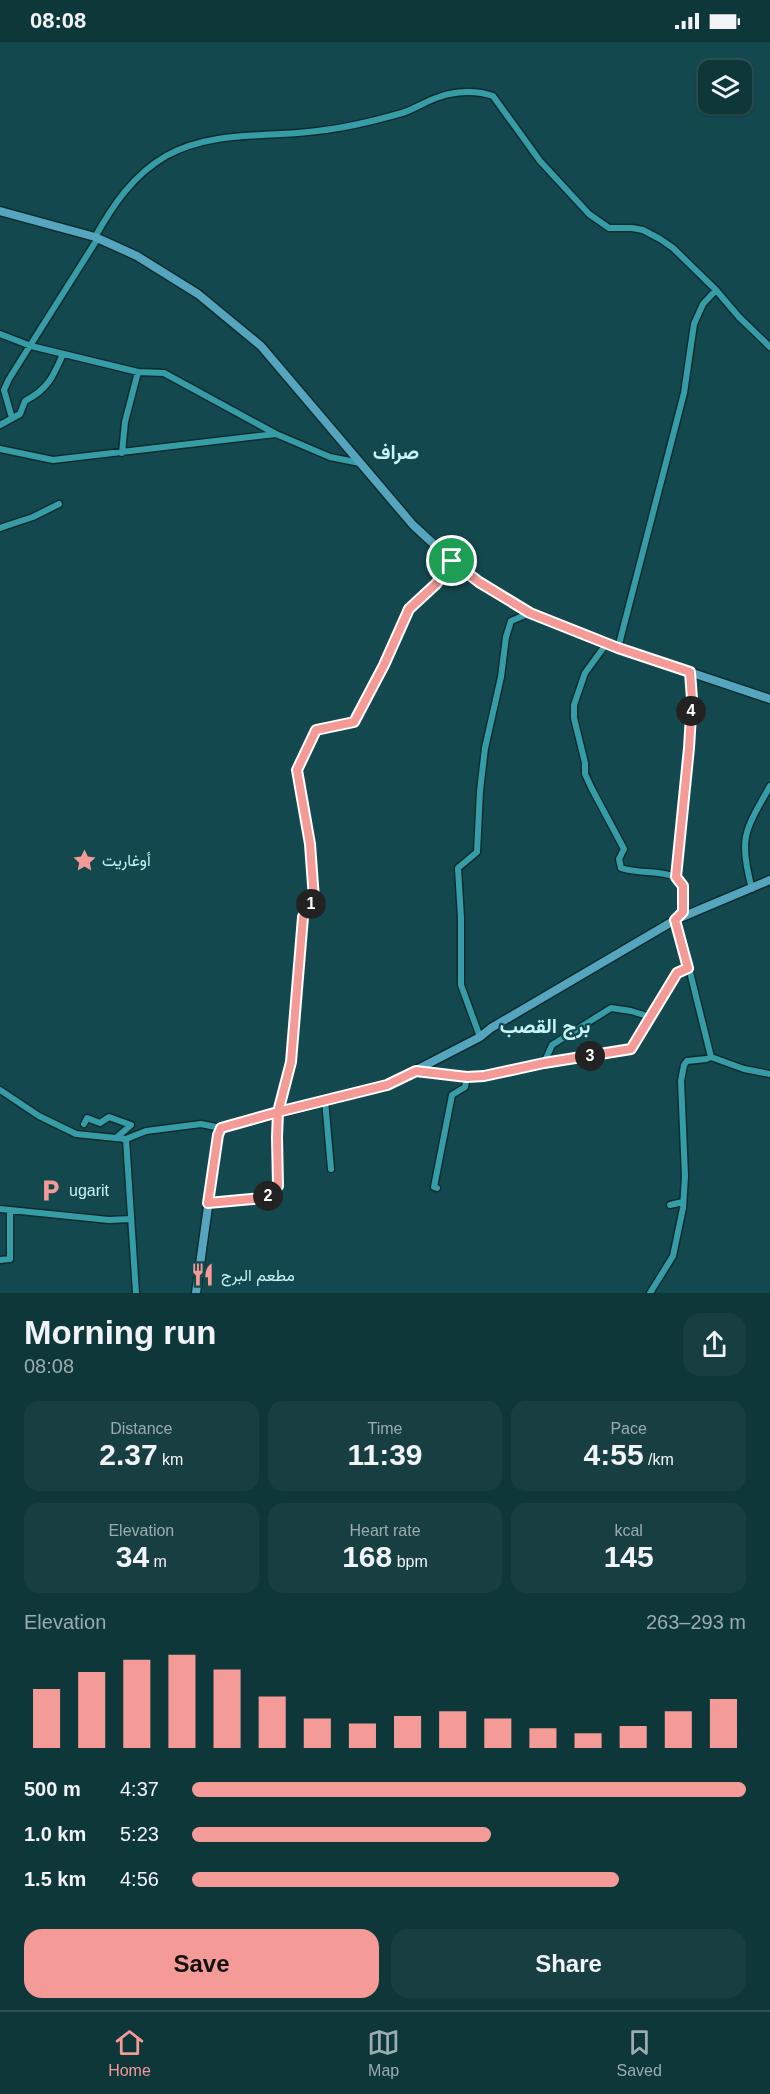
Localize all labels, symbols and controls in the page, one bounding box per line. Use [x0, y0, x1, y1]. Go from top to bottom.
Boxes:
text: 08:08 [30, 8, 86, 33]
map controls [698, 60, 752, 114]
button: layers [698, 60, 752, 114]
district label: صراف [373, 441, 419, 465]
pin [426, 535, 477, 586]
icon: arrive [435, 544, 468, 577]
pin: 4 [676, 696, 706, 726]
text: 4 [687, 702, 695, 719]
place icon: أوغاريت [71, 847, 97, 873]
place label: أوغاريت [102, 852, 151, 871]
pin: 1 [296, 889, 326, 919]
text: 1 [307, 895, 315, 912]
district label: برج القصب [500, 1015, 590, 1040]
pin: 3 [575, 1041, 605, 1071]
text: 3 [586, 1047, 594, 1064]
parking icon: ugarit [38, 1177, 64, 1203]
pin: 2 [253, 1181, 283, 1211]
place label: ugarit [69, 1182, 110, 1199]
text: 2 [264, 1187, 272, 1204]
restaurant icon: مطعم البرج [190, 1262, 216, 1288]
place label: مطعم البرج [221, 1267, 295, 1287]
button: share [683, 1313, 746, 1376]
text: Morning run [24, 1314, 216, 1351]
text: 08:08 [24, 1355, 74, 1377]
text: Distance [110, 1420, 172, 1437]
text: Time [368, 1420, 402, 1437]
text: Pace [610, 1420, 647, 1437]
text: 2.37 [99, 1438, 158, 1471]
text: 11:39 [347, 1438, 423, 1471]
text: 4:55 [584, 1438, 644, 1471]
text: km [158, 1451, 183, 1468]
text: /km [644, 1451, 674, 1468]
text: Elevation [108, 1522, 174, 1539]
text: Heart rate [349, 1522, 421, 1539]
text: kcal [614, 1522, 643, 1539]
text: 34 [116, 1540, 149, 1573]
text: 168 [342, 1540, 392, 1573]
text: 145 [604, 1540, 654, 1573]
text: m [149, 1553, 167, 1570]
text: bpm [392, 1553, 428, 1570]
text: Elevation [24, 1611, 106, 1633]
text: 263–293 m [646, 1611, 746, 1633]
text: 500 m [24, 1778, 81, 1800]
text: 4:37 [120, 1778, 159, 1800]
text: 1.0 km [24, 1823, 86, 1845]
text: 5:23 [120, 1823, 159, 1845]
text: 1.5 km [24, 1868, 86, 1890]
text: 4:56 [120, 1868, 159, 1890]
button: Save [24, 1929, 379, 1998]
button: Share [391, 1929, 746, 1998]
tab: Home [108, 2026, 151, 2080]
tab: Map [367, 2026, 400, 2080]
tab: Saved [616, 2026, 662, 2080]

